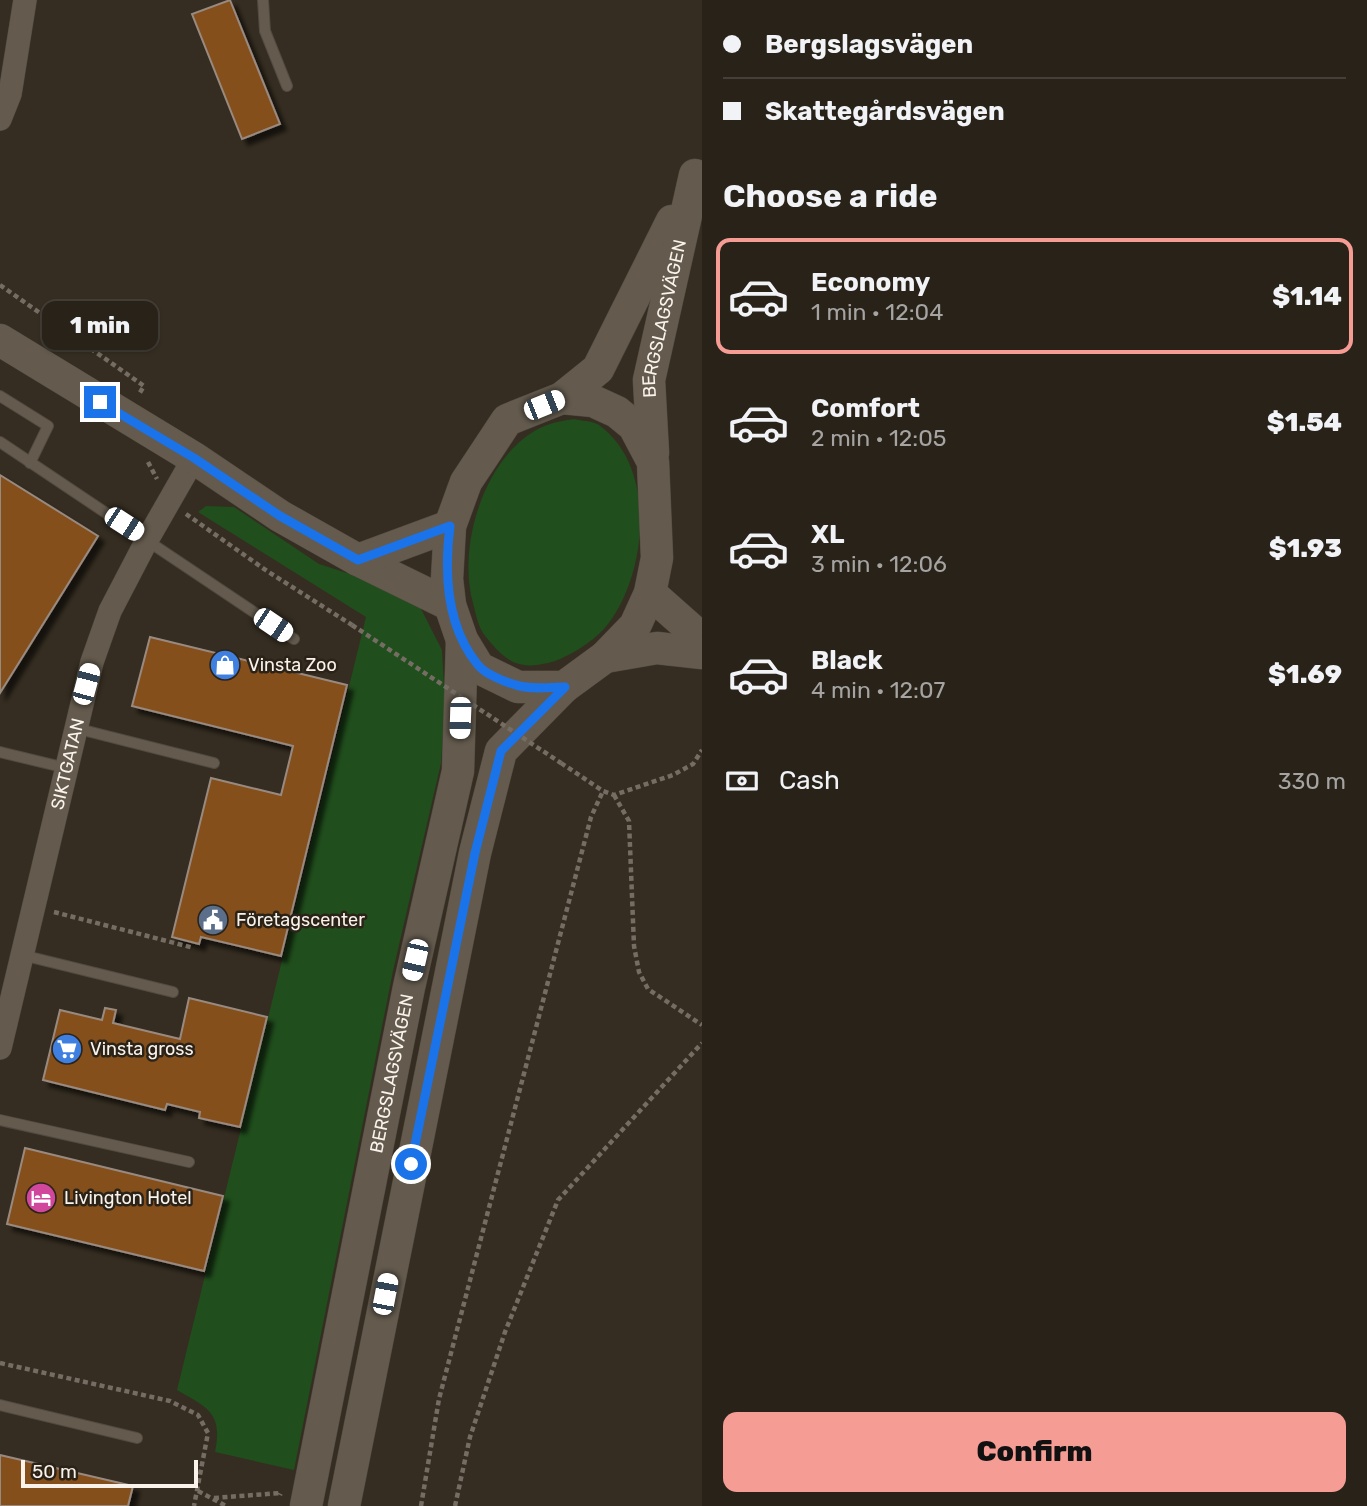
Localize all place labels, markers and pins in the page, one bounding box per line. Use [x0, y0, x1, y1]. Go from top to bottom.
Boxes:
shop icon: Vinsta Zoo [208, 648, 242, 682]
place label: Vinsta Zoo [248, 654, 337, 676]
public building icon: Företagscenter [196, 903, 230, 937]
place label: Företagscenter [236, 909, 365, 931]
supermarket icon: Vinsta gross [50, 1032, 84, 1066]
place label: Vinsta gross [90, 1038, 194, 1060]
hotel icon: Livington Hotel [24, 1181, 58, 1215]
place label: Livington Hotel [64, 1187, 192, 1209]

